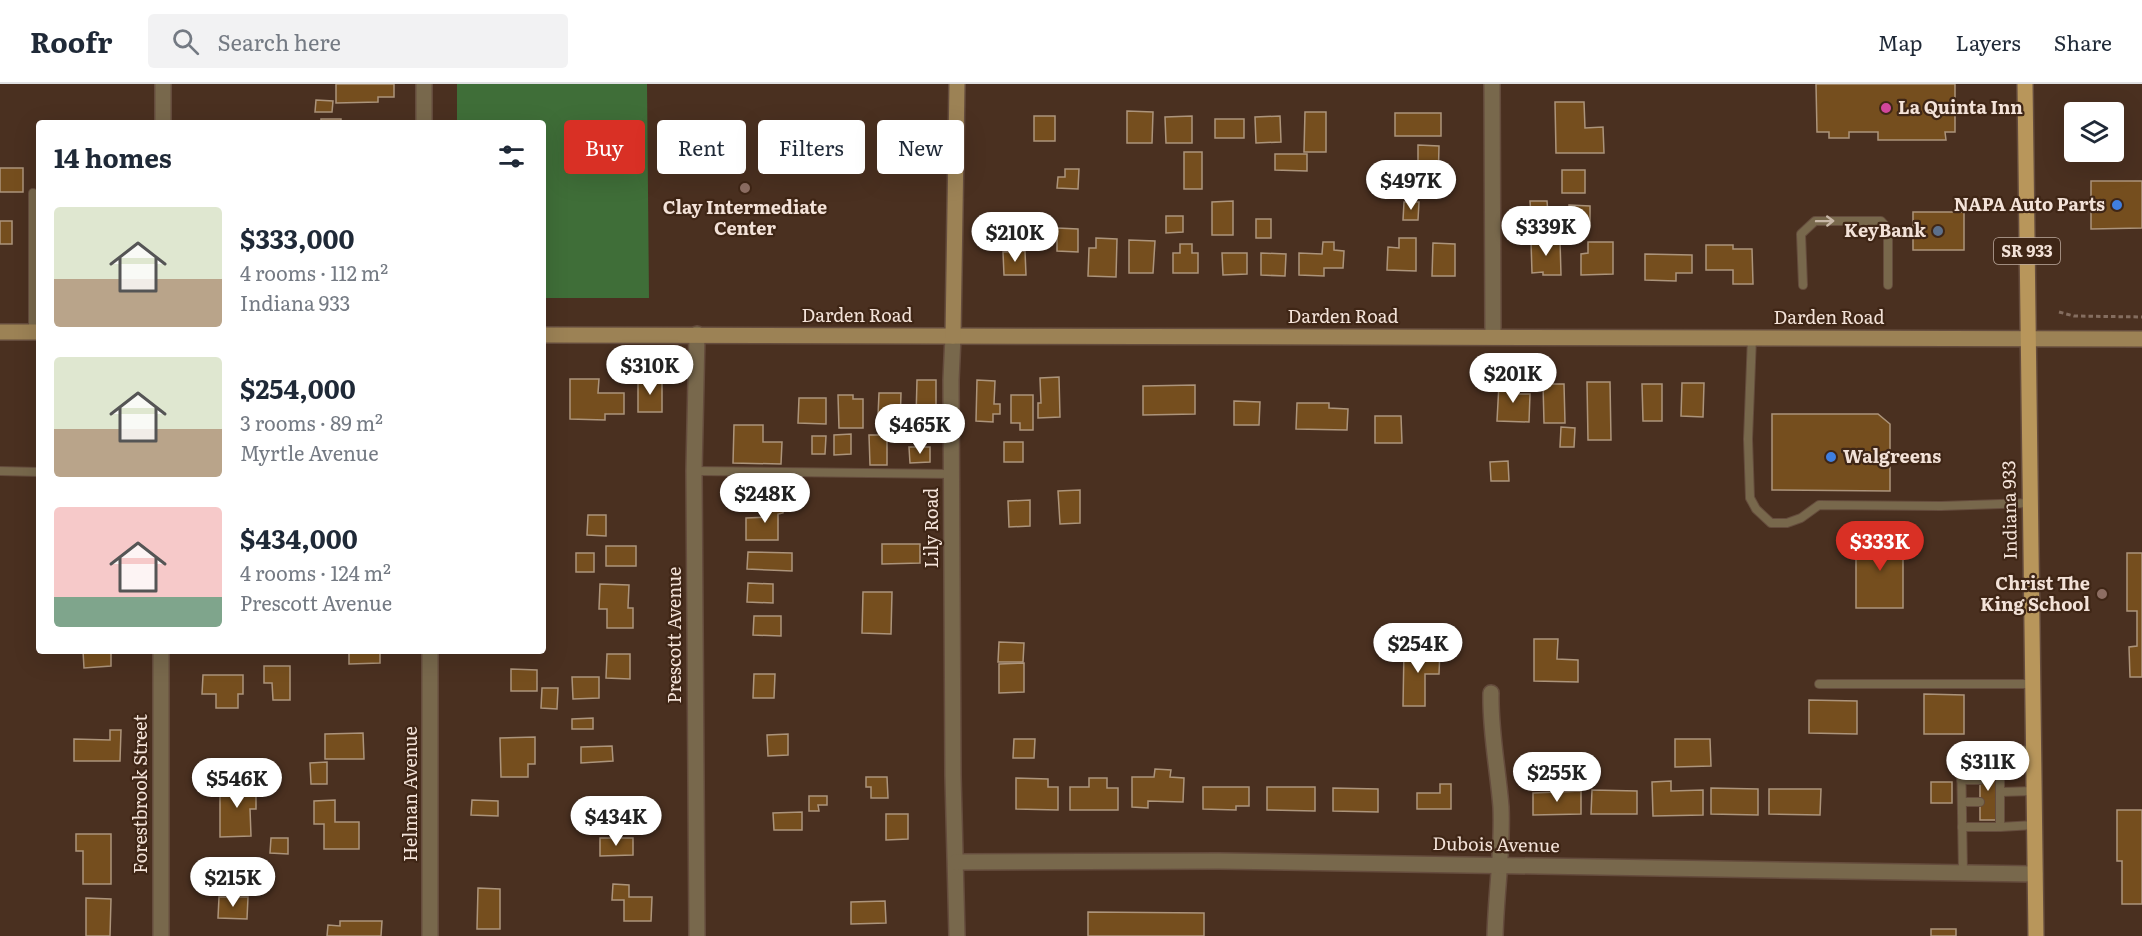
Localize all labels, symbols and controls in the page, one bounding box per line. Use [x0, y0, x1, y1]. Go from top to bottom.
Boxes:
search box [148, 14, 568, 68]
text: Roofr [30, 20, 112, 62]
icon: search [169, 25, 202, 58]
text: Search here [217, 25, 341, 58]
text: Map [1878, 26, 1923, 57]
text: Layers [1956, 26, 2021, 57]
text: Share [2054, 26, 2112, 57]
place label: La Quinta Inn [1898, 93, 2023, 120]
marker: La Quinta Inn [1879, 101, 1893, 115]
map controls [2064, 102, 2124, 162]
button: layers [2064, 102, 2124, 162]
chip: Buy [564, 120, 645, 174]
chip: Rent [657, 120, 746, 174]
chip: Filters [758, 120, 865, 174]
chip: New [877, 120, 964, 174]
text: 14 homes [54, 137, 172, 176]
icon: filters [495, 140, 528, 173]
pin: $497K [1369, 160, 1453, 211]
text: $497K [1380, 164, 1442, 194]
marker: Clay Intermediate Center [738, 181, 752, 195]
place label: NAPA Auto Parts [1954, 190, 2105, 217]
place label: Clay Intermediate Center [663, 193, 827, 241]
marker: NAPA Auto Parts [2110, 198, 2124, 212]
pin: $339K [1504, 206, 1588, 257]
text: $339K [1516, 210, 1576, 240]
pin: $210K [973, 212, 1057, 263]
text: $210K [986, 216, 1044, 246]
one-way arrow [1814, 216, 1834, 227]
place label: KeyBank [1844, 216, 1927, 243]
text: $333,000 [240, 218, 354, 257]
marker: KeyBank [1931, 224, 1945, 238]
icon: home [102, 231, 174, 303]
road number: SR 933 [1994, 238, 2060, 264]
text: 4 rooms · 112 m² [240, 257, 388, 287]
text: Indiana 933 [240, 287, 350, 317]
street label: Darden Road [802, 301, 912, 328]
street label: Darden Road [1288, 302, 1398, 329]
street label: Darden Road [1774, 303, 1884, 330]
pin: $310K [608, 345, 692, 396]
text: $310K [620, 349, 680, 379]
pin: $201K [1471, 353, 1555, 404]
text: $201K [1484, 357, 1542, 387]
text: $254,000 [240, 368, 356, 407]
icon: home [102, 381, 174, 453]
pin: $465K [878, 404, 962, 455]
text: 3 rooms · 89 m² [240, 407, 383, 437]
text: $465K [889, 408, 951, 438]
text: Myrtle Avenue [240, 437, 379, 467]
place label: Walgreens [1843, 442, 1941, 469]
marker: Walgreens [1824, 450, 1838, 464]
street label: Indiana 933 [1994, 460, 2023, 560]
pin: $248K [723, 473, 807, 524]
text: $248K [734, 477, 796, 507]
street label: Lily Road [917, 488, 944, 568]
text: $434,000 [240, 518, 358, 557]
pin: $333K [1838, 521, 1922, 572]
text: $333K [1850, 525, 1910, 555]
icon: home [102, 531, 174, 603]
text: 4 rooms · 124 m² [240, 557, 391, 587]
street label: Prescott Avenue [660, 567, 687, 703]
place label: Christ The King School [1980, 569, 2090, 617]
text: Prescott Avenue [240, 587, 392, 617]
marker: Christ The King School [2095, 587, 2109, 601]
pin: $254K [1376, 623, 1460, 674]
text: $254K [1387, 627, 1449, 657]
street label: Forestbrook Street [126, 714, 153, 874]
street label: Helman Avenue [396, 726, 423, 862]
pin: $311K [1946, 741, 2030, 792]
text: $311K [1960, 745, 2016, 775]
pin: $255K [1515, 752, 1599, 803]
text: $255K [1527, 756, 1587, 786]
pin: $546K [195, 758, 279, 809]
text: $546K [206, 762, 268, 792]
pin: $434K [574, 796, 658, 847]
text: $434K [585, 800, 647, 830]
street label: Dubois Avenue [1432, 829, 1560, 858]
pin: $215K [191, 857, 275, 908]
text: $215K [204, 861, 262, 891]

